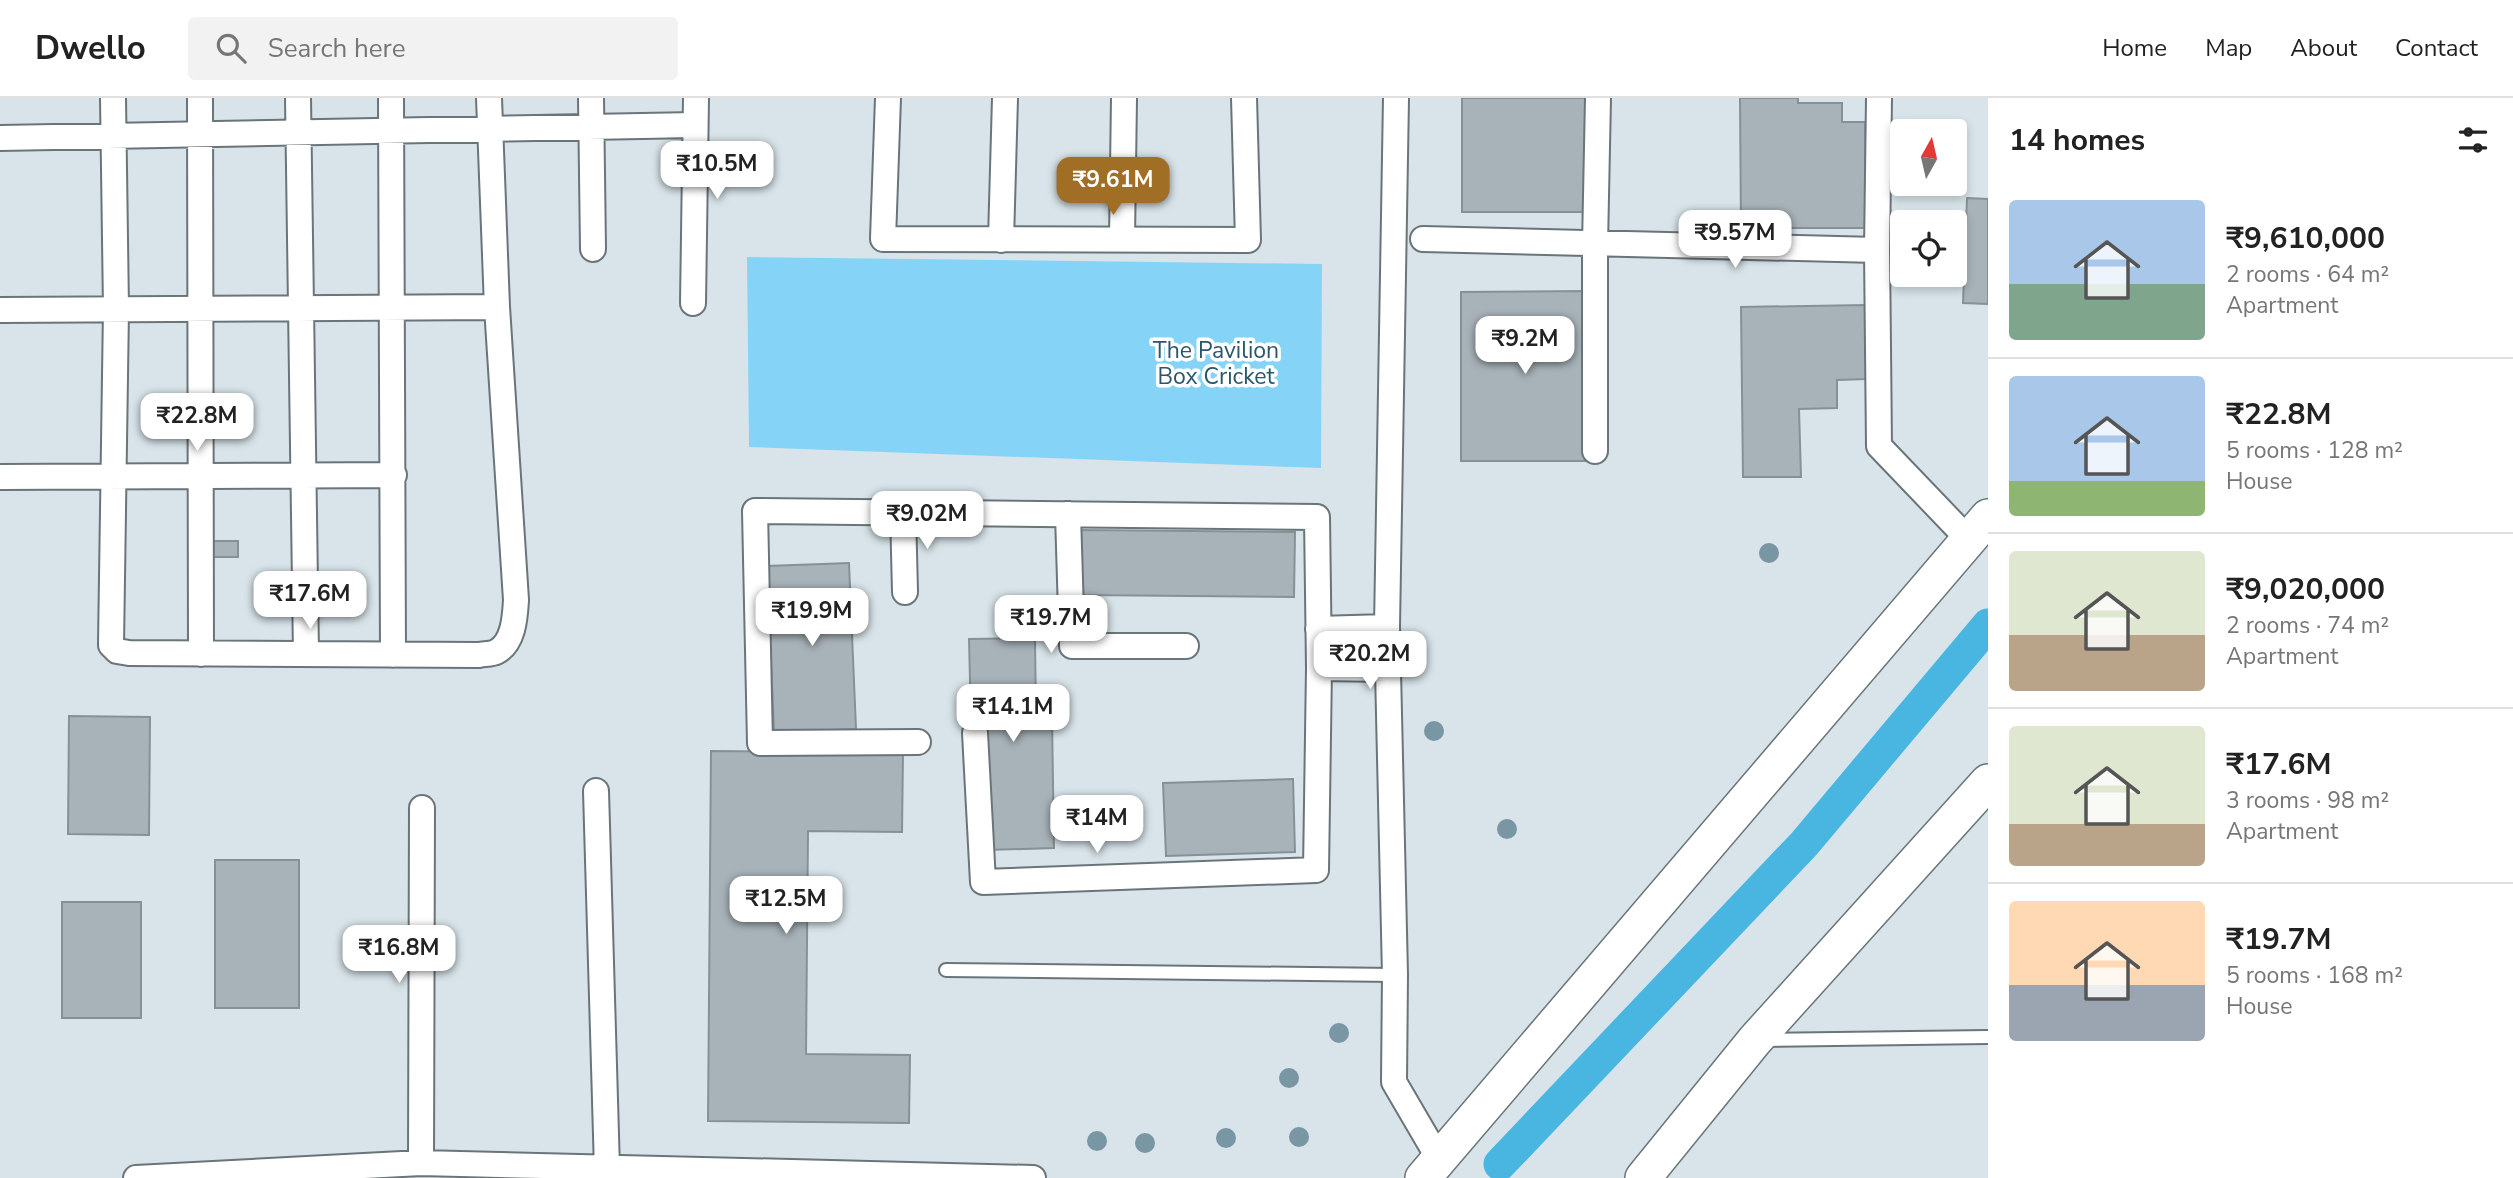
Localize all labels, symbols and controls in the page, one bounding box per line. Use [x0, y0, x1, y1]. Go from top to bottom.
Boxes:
search box [188, 17, 678, 80]
text: Dwello [35, 26, 146, 71]
icon: search [212, 29, 250, 67]
text: Search here [268, 31, 406, 66]
text: Home [2102, 32, 2167, 64]
text: Map [2205, 32, 2252, 64]
text: About [2290, 32, 2357, 64]
text: Contact [2395, 32, 2478, 64]
north arrow [1890, 119, 1967, 196]
map controls [1890, 119, 1967, 287]
text: 14 homes [2009, 120, 2145, 161]
icon: filters [2454, 121, 2492, 159]
pin: ₹10.5M [660, 141, 774, 201]
text: ₹10.5M [677, 148, 757, 179]
pin: ₹9.61M [1056, 158, 1170, 217]
text: ₹9.61M [1073, 164, 1153, 195]
button: locate [1890, 210, 1967, 287]
pin: ₹9.57M [1678, 211, 1792, 270]
text: ₹9.57M [1695, 217, 1775, 248]
text: ₹9,610,000 [2226, 218, 2385, 259]
icon: home [2065, 228, 2149, 312]
text: 2 rooms · 64 m² [2226, 259, 2389, 290]
text: Apartment [2226, 290, 2338, 321]
pin: ₹9.2M [1476, 316, 1574, 376]
text: ₹9.2M [1491, 323, 1559, 354]
park label: The Pavilion Box Cricket [1153, 335, 1279, 392]
pin: ₹22.8M [140, 394, 254, 453]
text: ₹22.8M [2226, 394, 2331, 435]
text: ₹22.8M [157, 400, 237, 431]
icon: home [2065, 404, 2149, 488]
text: 5 rooms · 128 m² [2226, 435, 2403, 466]
text: House [2226, 466, 2293, 497]
pin: ₹9.02M [870, 491, 984, 551]
text: ₹9.02M [887, 498, 967, 529]
text: ₹9,020,000 [2226, 569, 2385, 610]
pin: ₹17.6M [253, 572, 367, 631]
text: ₹17.6M [270, 578, 350, 609]
icon: home [2065, 579, 2149, 663]
pin: ₹19.9M [755, 588, 869, 648]
text: ₹19.9M [772, 595, 852, 626]
pin: ₹19.7M [994, 596, 1108, 655]
text: ₹19.7M [1011, 602, 1091, 633]
text: 2 rooms · 74 m² [2226, 610, 2389, 641]
pin: ₹20.2M [1313, 632, 1427, 691]
text: ₹20.2M [1330, 638, 1410, 669]
text: Apartment [2226, 641, 2338, 672]
pin: ₹14.1M [956, 684, 1070, 744]
text: ₹14.1M [973, 691, 1053, 722]
text: ₹17.6M [2226, 744, 2331, 785]
icon: home [2065, 754, 2149, 838]
text: 3 rooms · 98 m² [2226, 785, 2389, 816]
pin: ₹14M [1056, 796, 1138, 855]
text: ₹14M [1066, 802, 1128, 833]
text: Apartment [2226, 816, 2338, 847]
pin: ₹12.5M [729, 876, 843, 936]
text: ₹12.5M [746, 883, 826, 914]
text: ₹19.7M [2226, 919, 2331, 960]
pin: ₹16.8M [342, 926, 456, 985]
icon: home [2065, 929, 2149, 1013]
text: ₹16.8M [359, 932, 439, 963]
text: 5 rooms · 168 m² [2226, 960, 2403, 991]
text: House [2226, 991, 2293, 1022]

